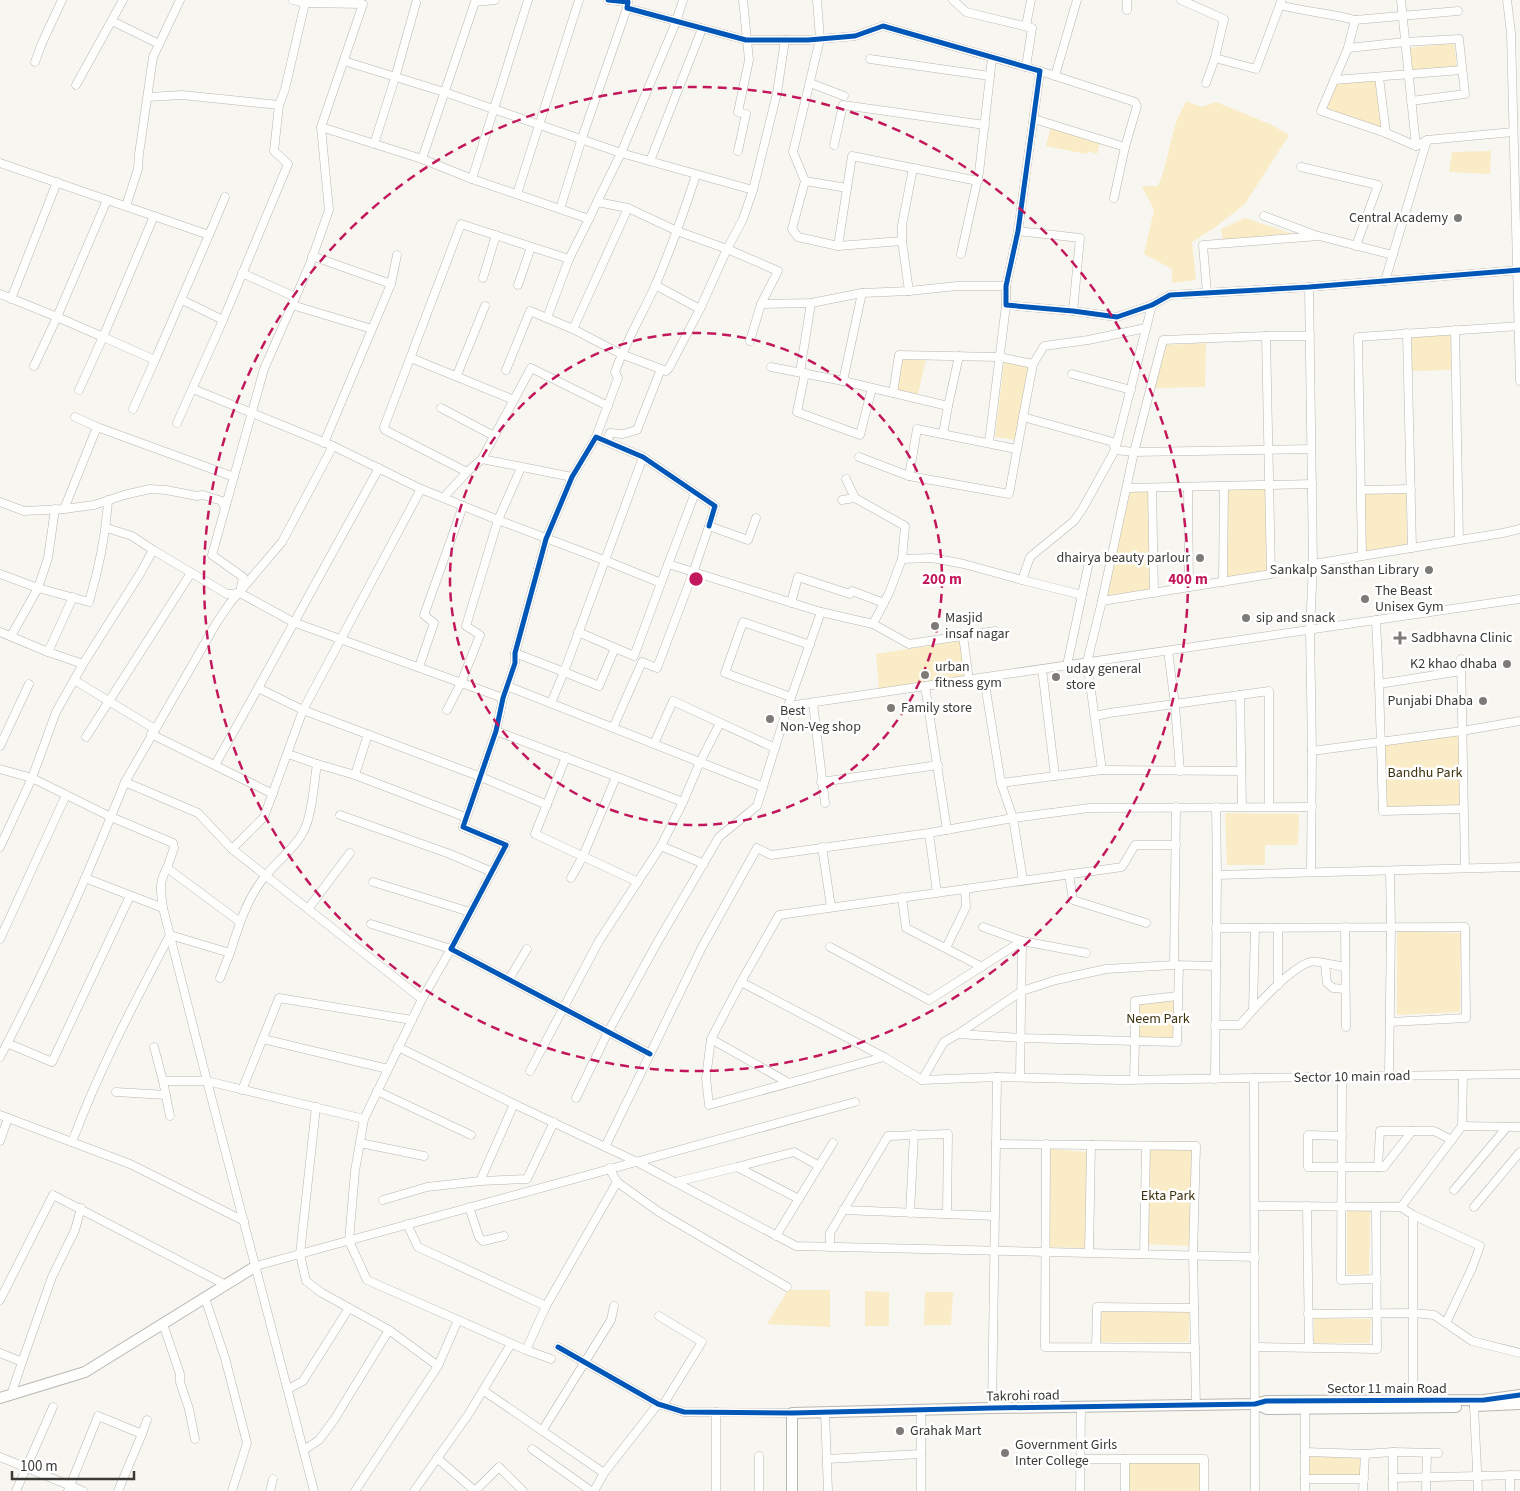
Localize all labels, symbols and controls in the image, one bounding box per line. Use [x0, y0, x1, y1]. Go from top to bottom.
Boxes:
place label: Central Academy [1349, 208, 1448, 228]
marker: Central Academy [1452, 212, 1464, 224]
place label: dhairya beauty parlour [1056, 548, 1190, 568]
marker: dhairya beauty parlour [1194, 552, 1206, 564]
place label: Sankalp Sansthan Library [1270, 560, 1419, 580]
marker: Sankalp Sansthan Library [1423, 564, 1435, 576]
text: 200 m [922, 569, 962, 590]
text: 400 m [1168, 569, 1208, 590]
centre of rings [687, 570, 705, 588]
place label: The Beast Unisex Gym [1375, 581, 1444, 617]
marker: The Beast Unisex Gym [1359, 593, 1371, 605]
place label: Masjid insaf nagar [945, 608, 1010, 644]
place label: sip and snack [1256, 608, 1335, 628]
marker: sip and snack [1240, 612, 1252, 624]
marker: Masjid insaf nagar [929, 620, 941, 632]
place label: Sadbhavna Clinic [1411, 628, 1513, 648]
marker: Sadbhavna Clinic [1393, 631, 1407, 645]
place label: K2 khao dhaba [1410, 654, 1497, 674]
place label: urban fitness gym [935, 657, 1002, 693]
marker: K2 khao dhaba [1501, 658, 1513, 670]
place label: uday general store [1066, 659, 1142, 695]
marker: urban fitness gym [919, 669, 931, 681]
marker: uday general store [1050, 671, 1062, 683]
place label: Punjabi Dhaba [1387, 691, 1473, 711]
marker: Punjabi Dhaba [1477, 695, 1489, 707]
place label: Family store [901, 698, 972, 718]
place label: Best Non-Veg shop [780, 701, 861, 737]
marker: Family store [885, 702, 897, 714]
marker: Best Non-Veg shop [764, 713, 776, 725]
park label: Bandhu Park [1388, 763, 1463, 783]
park label: Neem Park [1126, 1009, 1190, 1029]
street label: Sector 10 main road [1293, 1066, 1411, 1088]
park label: Ekta Park [1141, 1186, 1195, 1206]
street label: Sector 11 main Road [1327, 1379, 1447, 1399]
street label: Takrohi road [986, 1385, 1060, 1407]
place label: Grahak Mart [910, 1421, 982, 1441]
marker: Grahak Mart [894, 1425, 906, 1437]
place label: Government Girls Inter College [1015, 1435, 1117, 1471]
marker: Government Girls Inter College [999, 1447, 1011, 1459]
scale bar [12, 1448, 135, 1480]
text: 100 m [20, 1456, 58, 1477]

